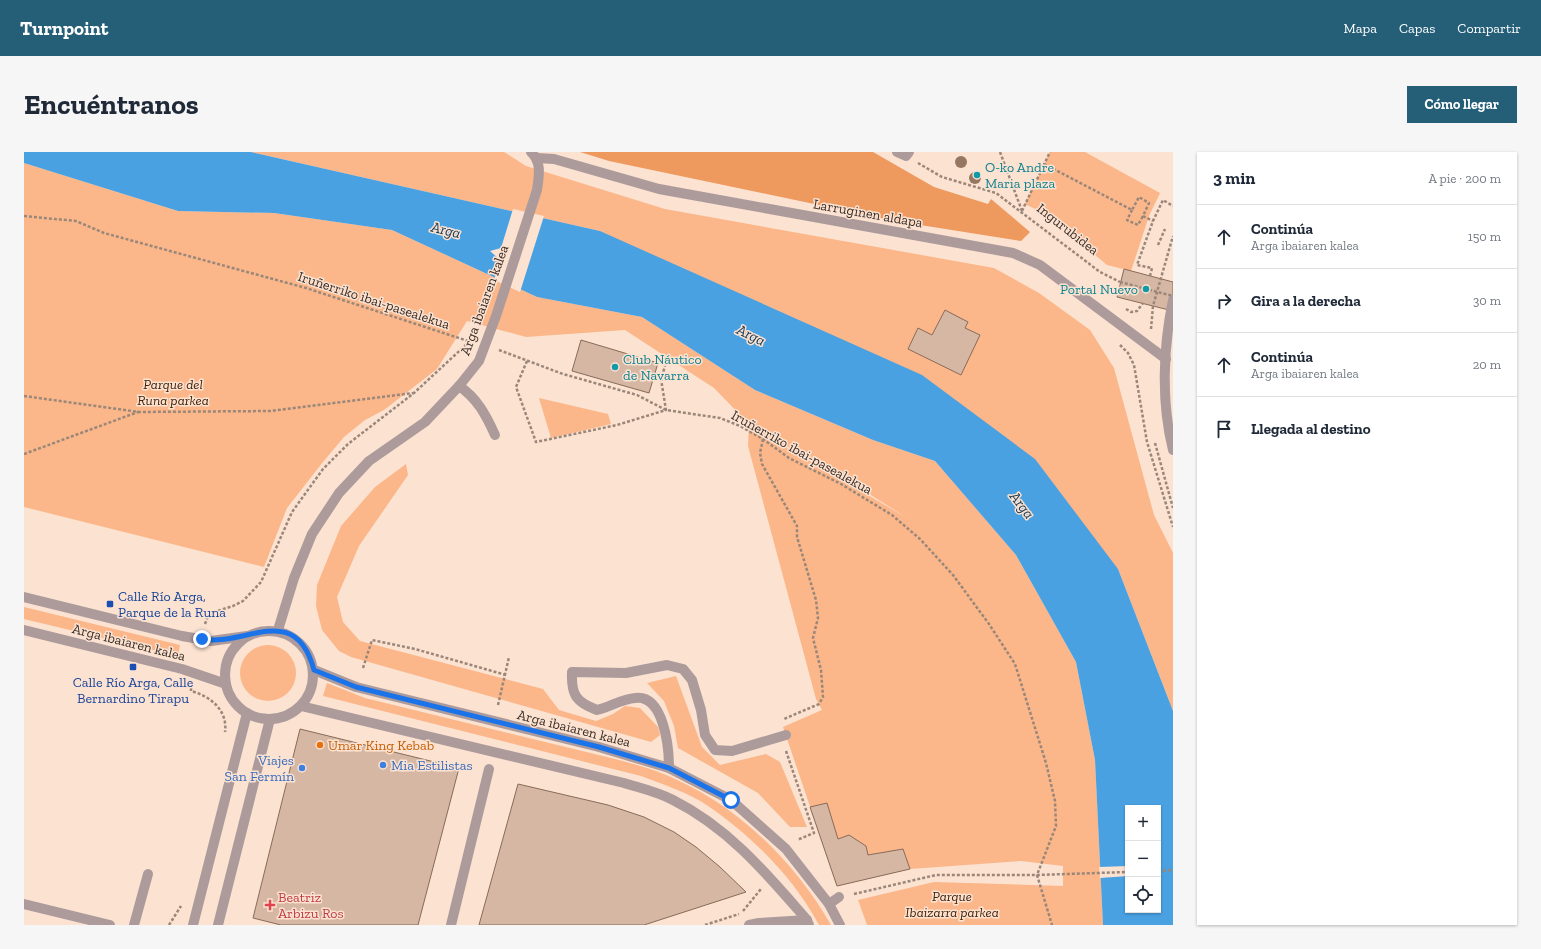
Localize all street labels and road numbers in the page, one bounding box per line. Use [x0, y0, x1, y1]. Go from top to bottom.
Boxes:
street label: Larruginen aldapa [812, 196, 924, 232]
street label: Ingurubidea [1033, 200, 1102, 259]
street label: Arga ibaiaren kalea [457, 242, 512, 358]
street label: Iruñerriko ibai-pasealekua [296, 268, 452, 333]
street label: Iruñerriko ibai-pasealekua [728, 407, 875, 498]
street label: Arga ibaiaren kalea [70, 620, 188, 665]
street label: Arga ibaiaren kalea [515, 706, 633, 751]

